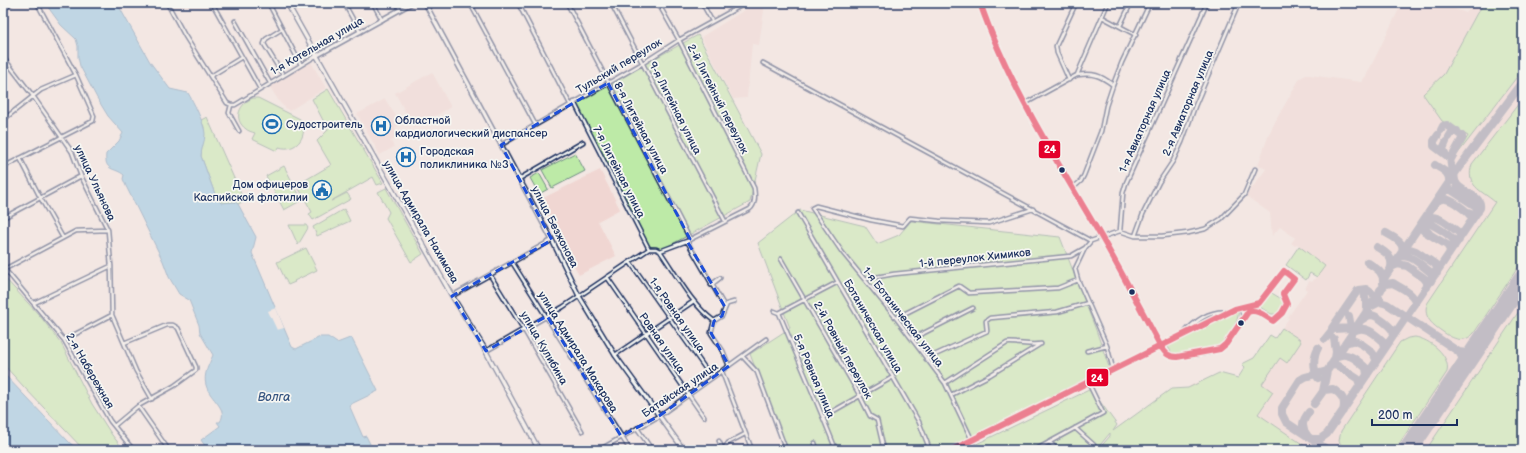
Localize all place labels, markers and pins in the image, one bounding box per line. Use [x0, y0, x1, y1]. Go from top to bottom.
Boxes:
sports icon: Судостроитель [261, 113, 283, 135]
place label: Областной кардиологический диспансер [395, 114, 548, 140]
hospital icon: Областной кардиологический диспансер [370, 115, 392, 137]
place label: Судостроитель [286, 118, 363, 131]
place label: Городская поликлиника №3 [420, 145, 509, 171]
hospital icon: Городская поликлиника №3 [395, 146, 417, 168]
unlabelled marker [1057, 165, 1067, 175]
place label: Дом офицеров Каспийской флотилии [194, 178, 308, 204]
public building icon: Дом офицеров Каспийской флотилии [311, 179, 333, 201]
unlabelled marker [1127, 287, 1137, 297]
unlabelled marker [1236, 318, 1246, 328]

